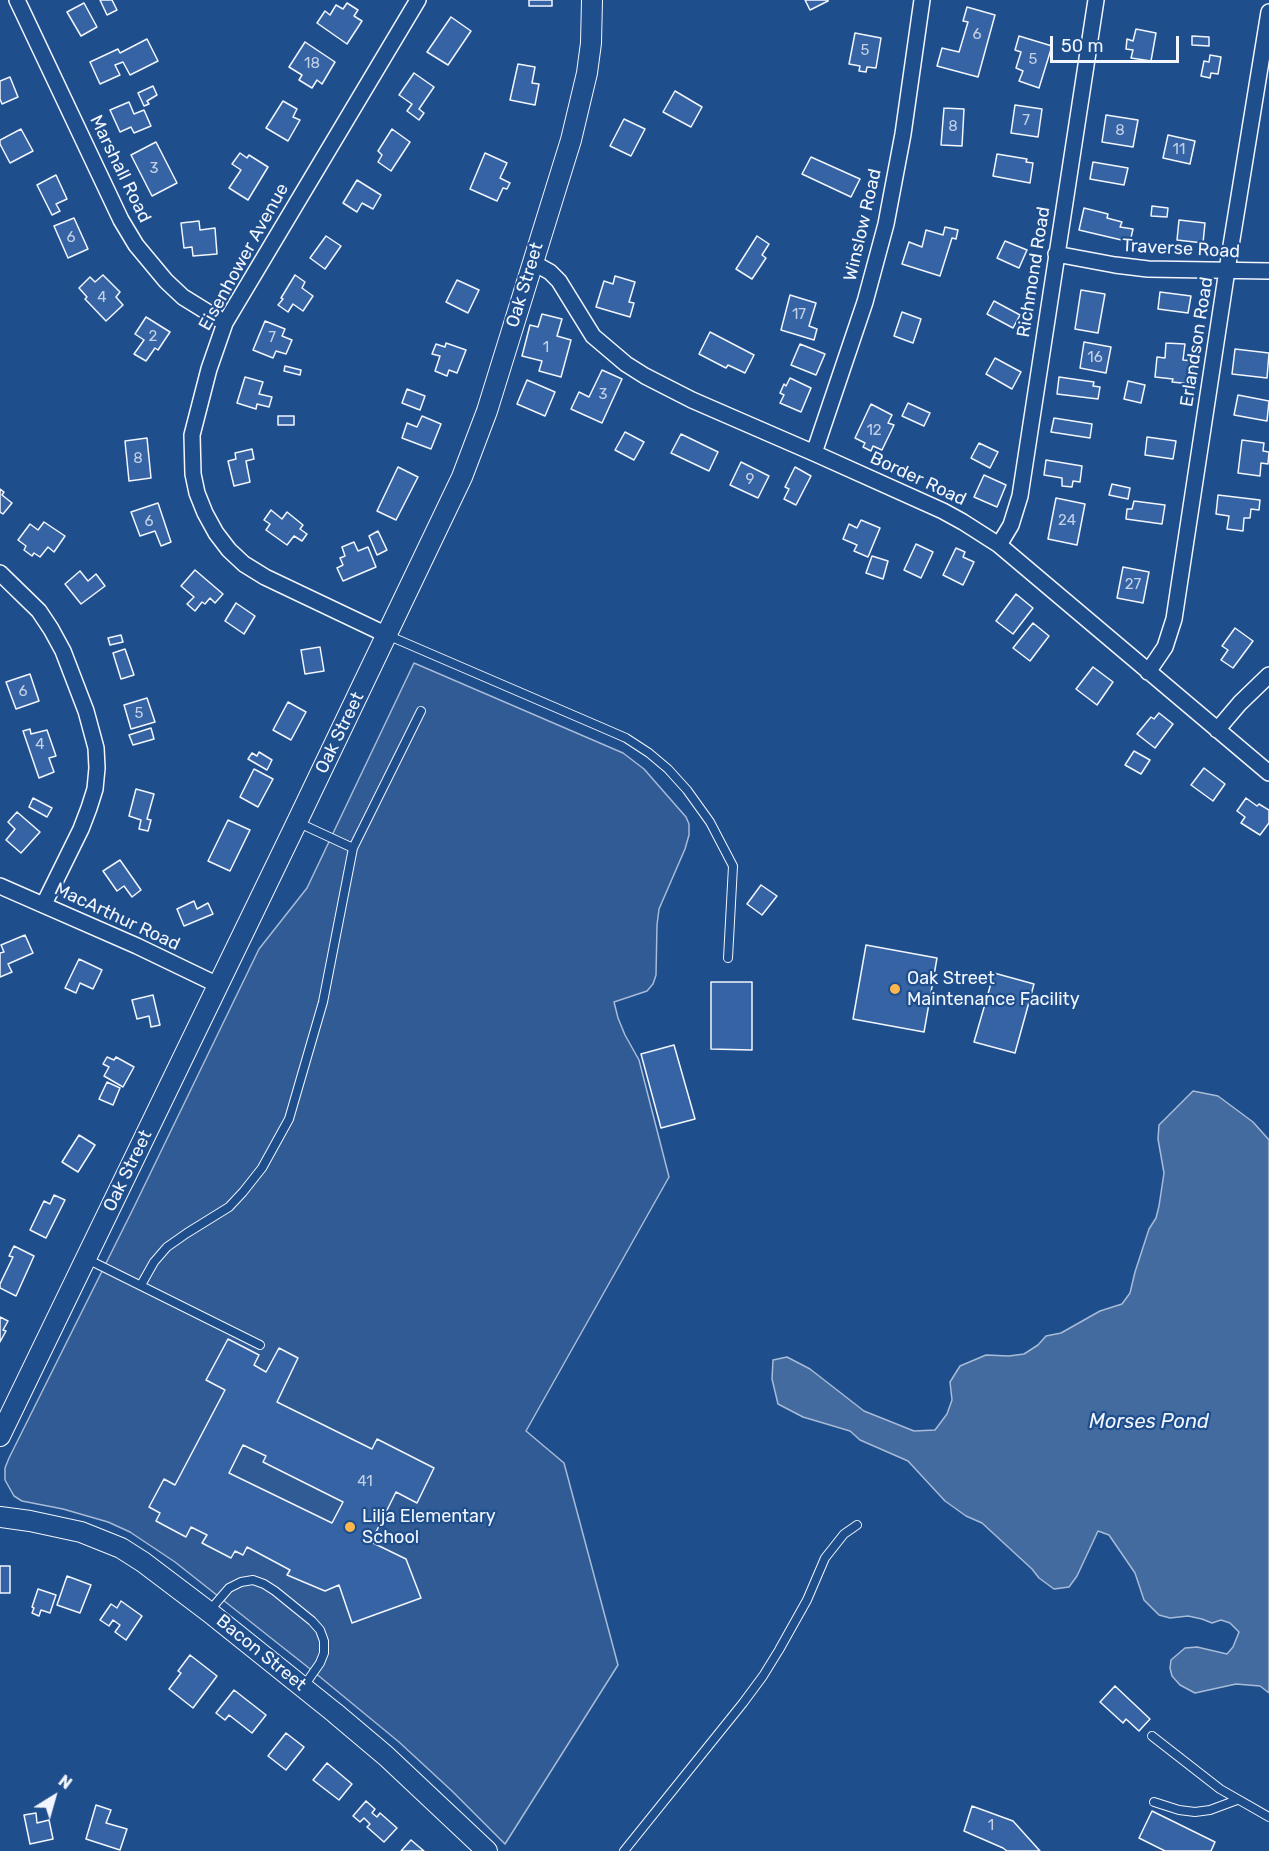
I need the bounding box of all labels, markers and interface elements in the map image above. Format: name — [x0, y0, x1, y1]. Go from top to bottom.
scale bar — [1053, 24, 1182, 62]
house number: 6 — [972, 26, 982, 44]
text: 50 m — [1061, 35, 1104, 57]
house number: 5 — [861, 42, 869, 60]
house number: 5 — [1029, 51, 1037, 69]
house number: 18 — [304, 55, 320, 73]
street label: Marshall Road — [85, 112, 155, 226]
house number: 7 — [1022, 112, 1030, 130]
house number: 8 — [948, 118, 958, 136]
house number: 8 — [1115, 122, 1125, 140]
house number: 11 — [1173, 141, 1185, 159]
house number: 3 — [149, 160, 159, 178]
street label: Winslow Road — [840, 167, 886, 283]
street label: Eisenhower Avenue — [195, 180, 293, 334]
street label: Richmond Road — [1013, 205, 1055, 339]
house number: 6 — [66, 229, 76, 247]
street label: Traverse Road — [1121, 235, 1241, 263]
street label: Oak Street — [502, 240, 548, 330]
street label: Erlandson Road — [1176, 276, 1218, 408]
house number: 4 — [97, 289, 107, 307]
house number: 17 — [792, 306, 806, 324]
house number: 2 — [149, 328, 157, 346]
house number: 7 — [268, 329, 276, 347]
house number: 1 — [543, 339, 549, 357]
house number: 16 — [1087, 349, 1103, 367]
house number: 3 — [598, 386, 608, 404]
house number: 12 — [866, 422, 882, 440]
street label: Border Road — [866, 447, 970, 511]
house number: 8 — [133, 450, 143, 468]
house number: 9 — [746, 471, 754, 489]
house number: 24 — [1058, 512, 1076, 530]
house number: 6 — [144, 513, 154, 531]
house number: 27 — [1125, 576, 1141, 594]
house number: 6 — [18, 683, 28, 701]
street label: Oak Street — [311, 689, 369, 777]
house number: 5 — [135, 705, 143, 723]
house number: 4 — [35, 736, 45, 754]
street label: MacArthur Road — [51, 879, 183, 955]
place label: Oak Street Maintenance Facility — [907, 968, 1080, 1010]
marker: Oak Street Maintenance Facility — [888, 982, 902, 996]
street label: Oak Street — [99, 1127, 157, 1215]
water label: Morses Pond — [1089, 1410, 1209, 1434]
house number: 41 — [357, 1473, 373, 1491]
place label: Lilja Elementary School — [362, 1506, 496, 1549]
marker: Lilja Elementary School — [343, 1520, 357, 1534]
street label: Bacon Street — [212, 1610, 310, 1696]
north arrow — [24, 1767, 84, 1827]
text: N — [55, 1771, 75, 1793]
house number: 1 — [988, 1817, 994, 1835]

